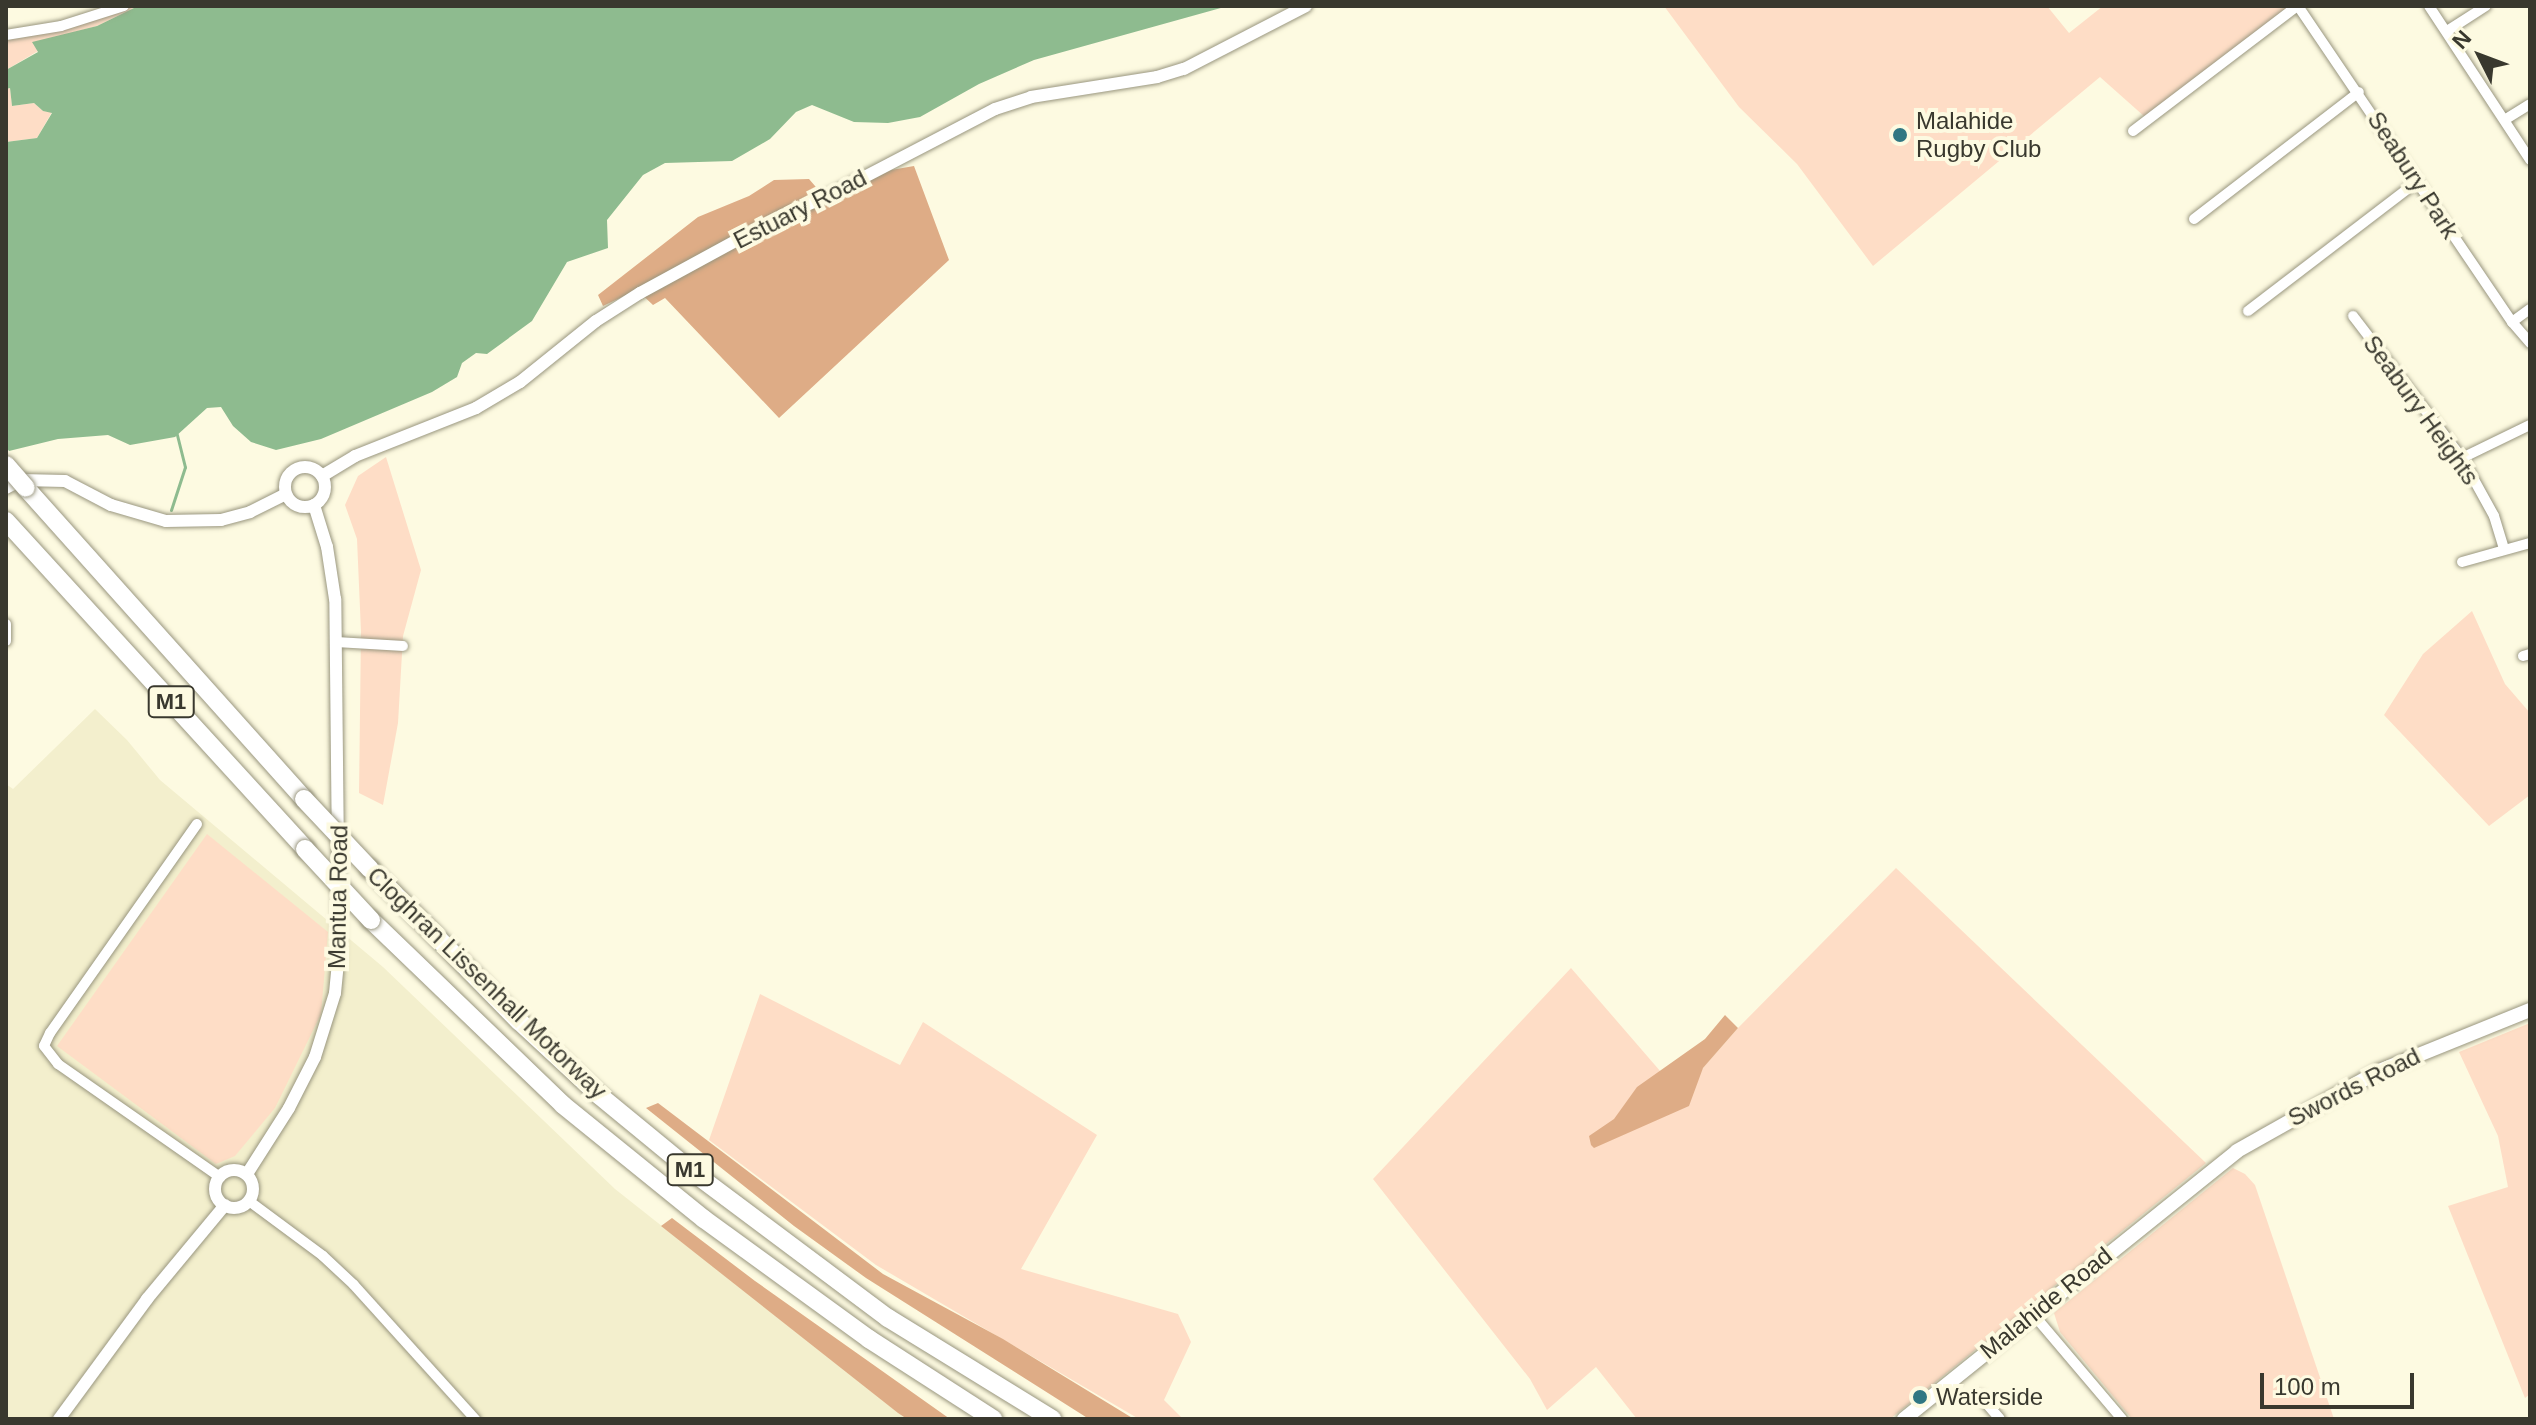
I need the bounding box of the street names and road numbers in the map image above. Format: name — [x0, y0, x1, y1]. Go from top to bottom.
street label: Seabury Park — [2361, 106, 2465, 244]
street label: Estuary Road — [729, 163, 871, 255]
street label: Seabury Heights — [2357, 330, 2485, 490]
road number: M1 — [147, 684, 195, 720]
street label: Mantua Road — [322, 825, 354, 969]
street label: Cloghran Lissenhall Motorway — [361, 861, 613, 1105]
street label: Swords Road — [2283, 1041, 2425, 1133]
road number: M1 — [666, 1152, 714, 1188]
street label: Malahide Road — [1974, 1241, 2118, 1365]

